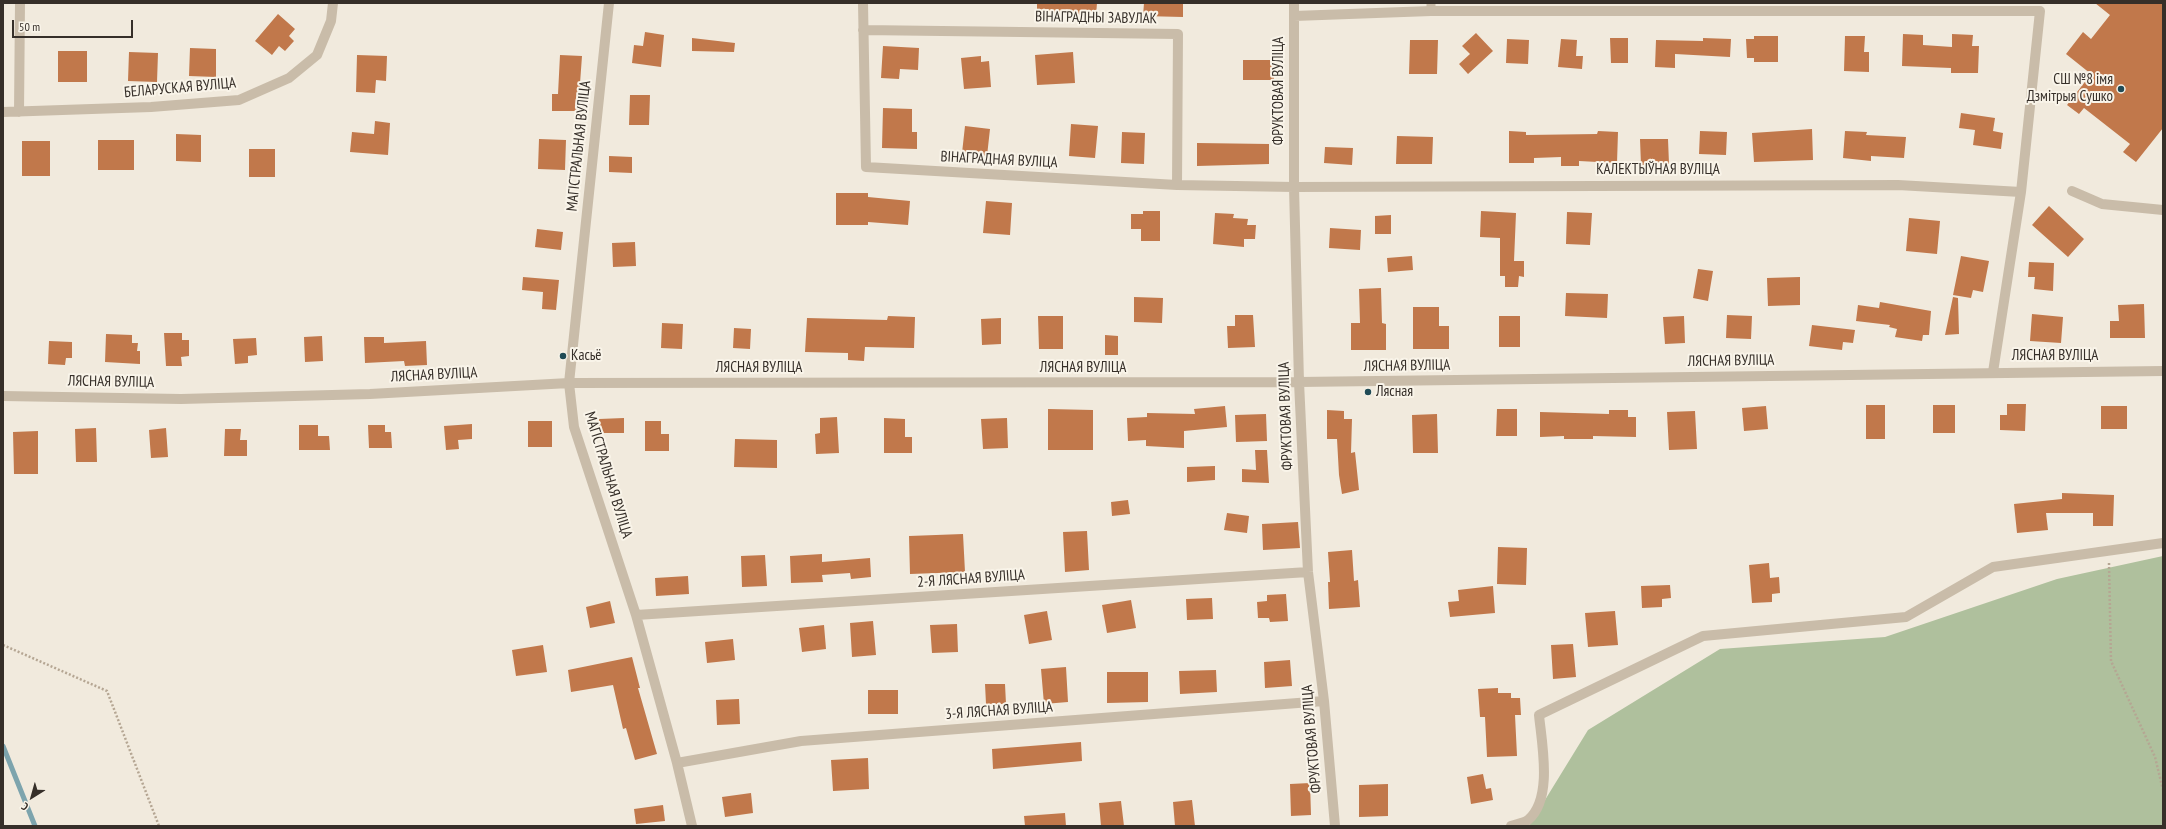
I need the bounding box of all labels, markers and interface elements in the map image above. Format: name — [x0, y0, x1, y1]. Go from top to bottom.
street label: ВІНАГРАДНЫ ЗАВУЛАК — [1035, 8, 1157, 28]
scale bar — [14, 12, 135, 38]
text: 50 m — [19, 19, 40, 34]
street label: ФРУКТОВАЯ ВУЛІЦА — [1270, 37, 1288, 145]
place label: СШ №8 імя Дзмітрыя Сушко — [2027, 71, 2113, 106]
street label: БЕЛАРУСКАЯ ВУЛІЦА — [123, 74, 237, 102]
street label: МАГІСТРАЛЬНАЯ ВУЛІЦА — [563, 80, 595, 212]
marker: СШ №8 імя Дзмітрыя Сушко — [2116, 84, 2126, 94]
street label: ВІНАГРАДНАЯ ВУЛІЦА — [940, 148, 1058, 172]
street label: КАЛЕКТЫЎНАЯ ВУЛІЦА — [1596, 161, 1720, 179]
place label: Касьё — [571, 347, 601, 365]
street label: ЛЯСНАЯ ВУЛІЦА — [2012, 347, 2098, 365]
marker: Касьё — [558, 351, 568, 361]
street label: ЛЯСНАЯ ВУЛІЦА — [1688, 351, 1774, 371]
street label: ЛЯСНАЯ ВУЛІЦА — [1364, 356, 1450, 376]
street label: ЛЯСНАЯ ВУЛІЦА — [716, 359, 802, 377]
street label: ЛЯСНАЯ ВУЛІЦА — [1040, 359, 1126, 377]
street label: ФРУКТОВАЯ ВУЛІЦА — [1275, 361, 1297, 471]
street label: ЛЯСНАЯ ВУЛІЦА — [390, 364, 478, 386]
street label: ЛЯСНАЯ ВУЛІЦА — [68, 372, 154, 392]
place label: Лясная — [1376, 383, 1413, 401]
marker: Лясная — [1363, 387, 1373, 397]
street label: МАГІСТРАЛЬНАЯ ВУЛІЦА — [580, 410, 636, 540]
street label: 2-Я ЛЯСНАЯ ВУЛІЦА — [917, 566, 1025, 592]
street label: ФРУКТОВАЯ ВУЛІЦА — [1298, 684, 1326, 794]
street label: 3-Я ЛЯСНАЯ ВУЛІЦА — [945, 698, 1053, 724]
north arrow — [12, 777, 52, 817]
text: С — [19, 799, 31, 814]

